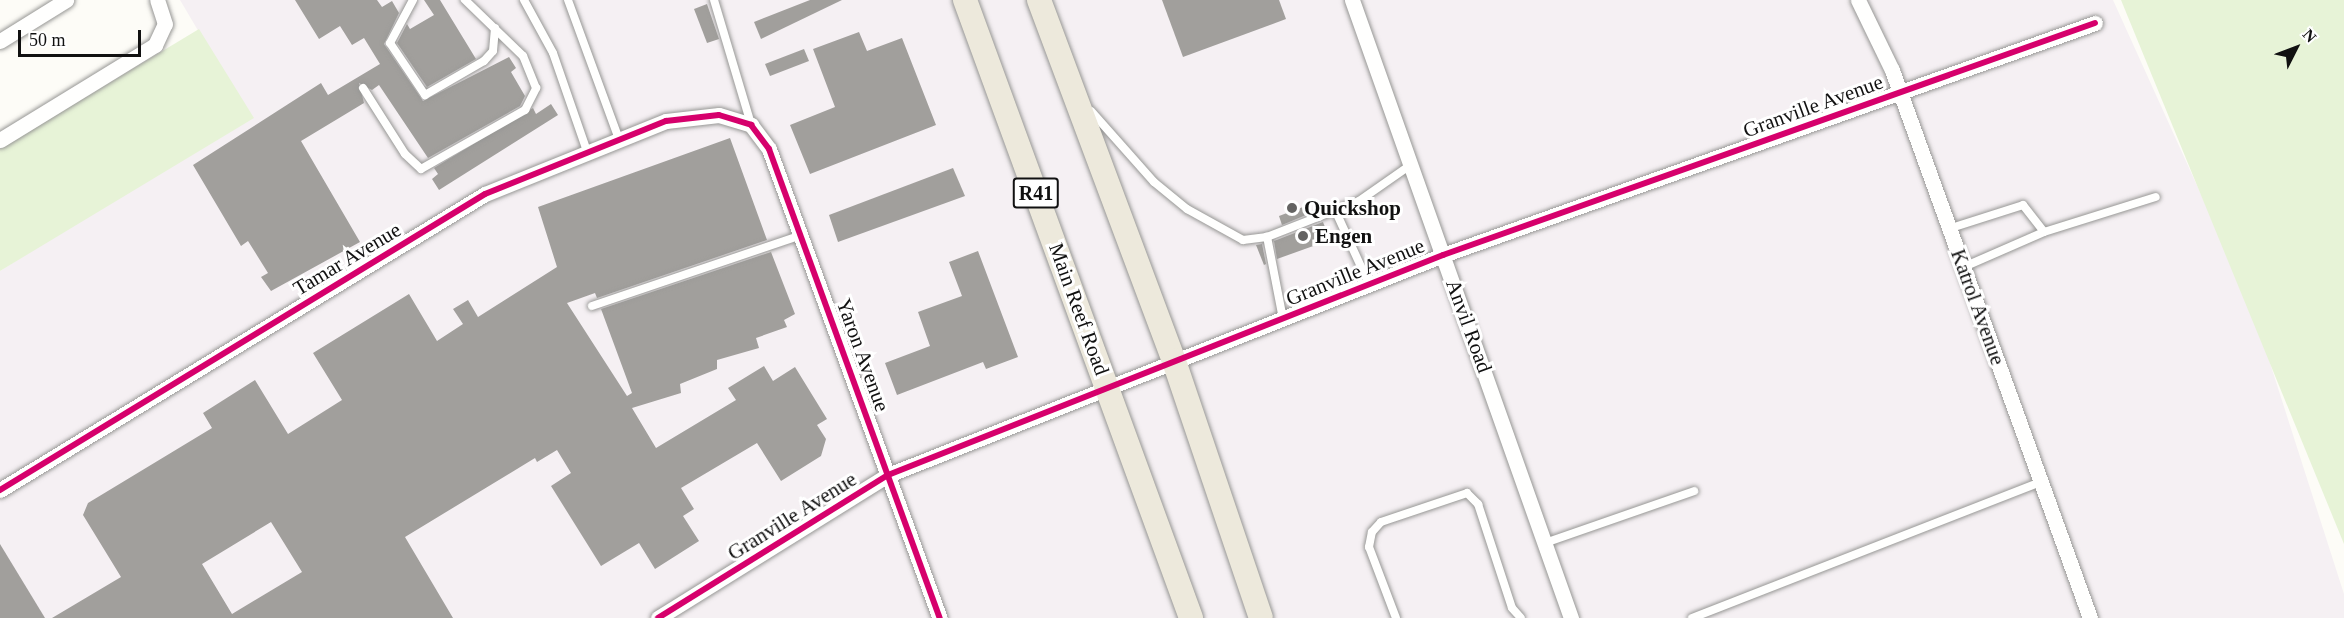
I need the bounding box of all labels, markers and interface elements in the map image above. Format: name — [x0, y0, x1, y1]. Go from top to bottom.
scale bar — [21, 18, 144, 56]
north arrow — [2266, 18, 2326, 78]
text: N — [2300, 26, 2320, 46]
text: 50 m — [29, 30, 66, 50]
street label: Granville Avenue — [1739, 69, 1887, 143]
road number: R41 — [1012, 176, 1060, 210]
place label: Quickshop — [1304, 195, 1401, 221]
marker: Quickshop — [1285, 201, 1299, 215]
street label: Tamar Avenue — [288, 217, 406, 301]
place label: Engen — [1315, 223, 1372, 249]
marker: Engen — [1296, 229, 1310, 243]
street label: Granville Avenue — [1282, 233, 1428, 311]
street label: Main Reef Road — [1043, 239, 1115, 379]
street label: Katrol Avenue — [1945, 245, 2011, 369]
street label: Anvil Road — [1441, 276, 1497, 376]
street label: Yaron Avenue — [831, 295, 895, 415]
street label: Granville Avenue — [722, 466, 862, 566]

